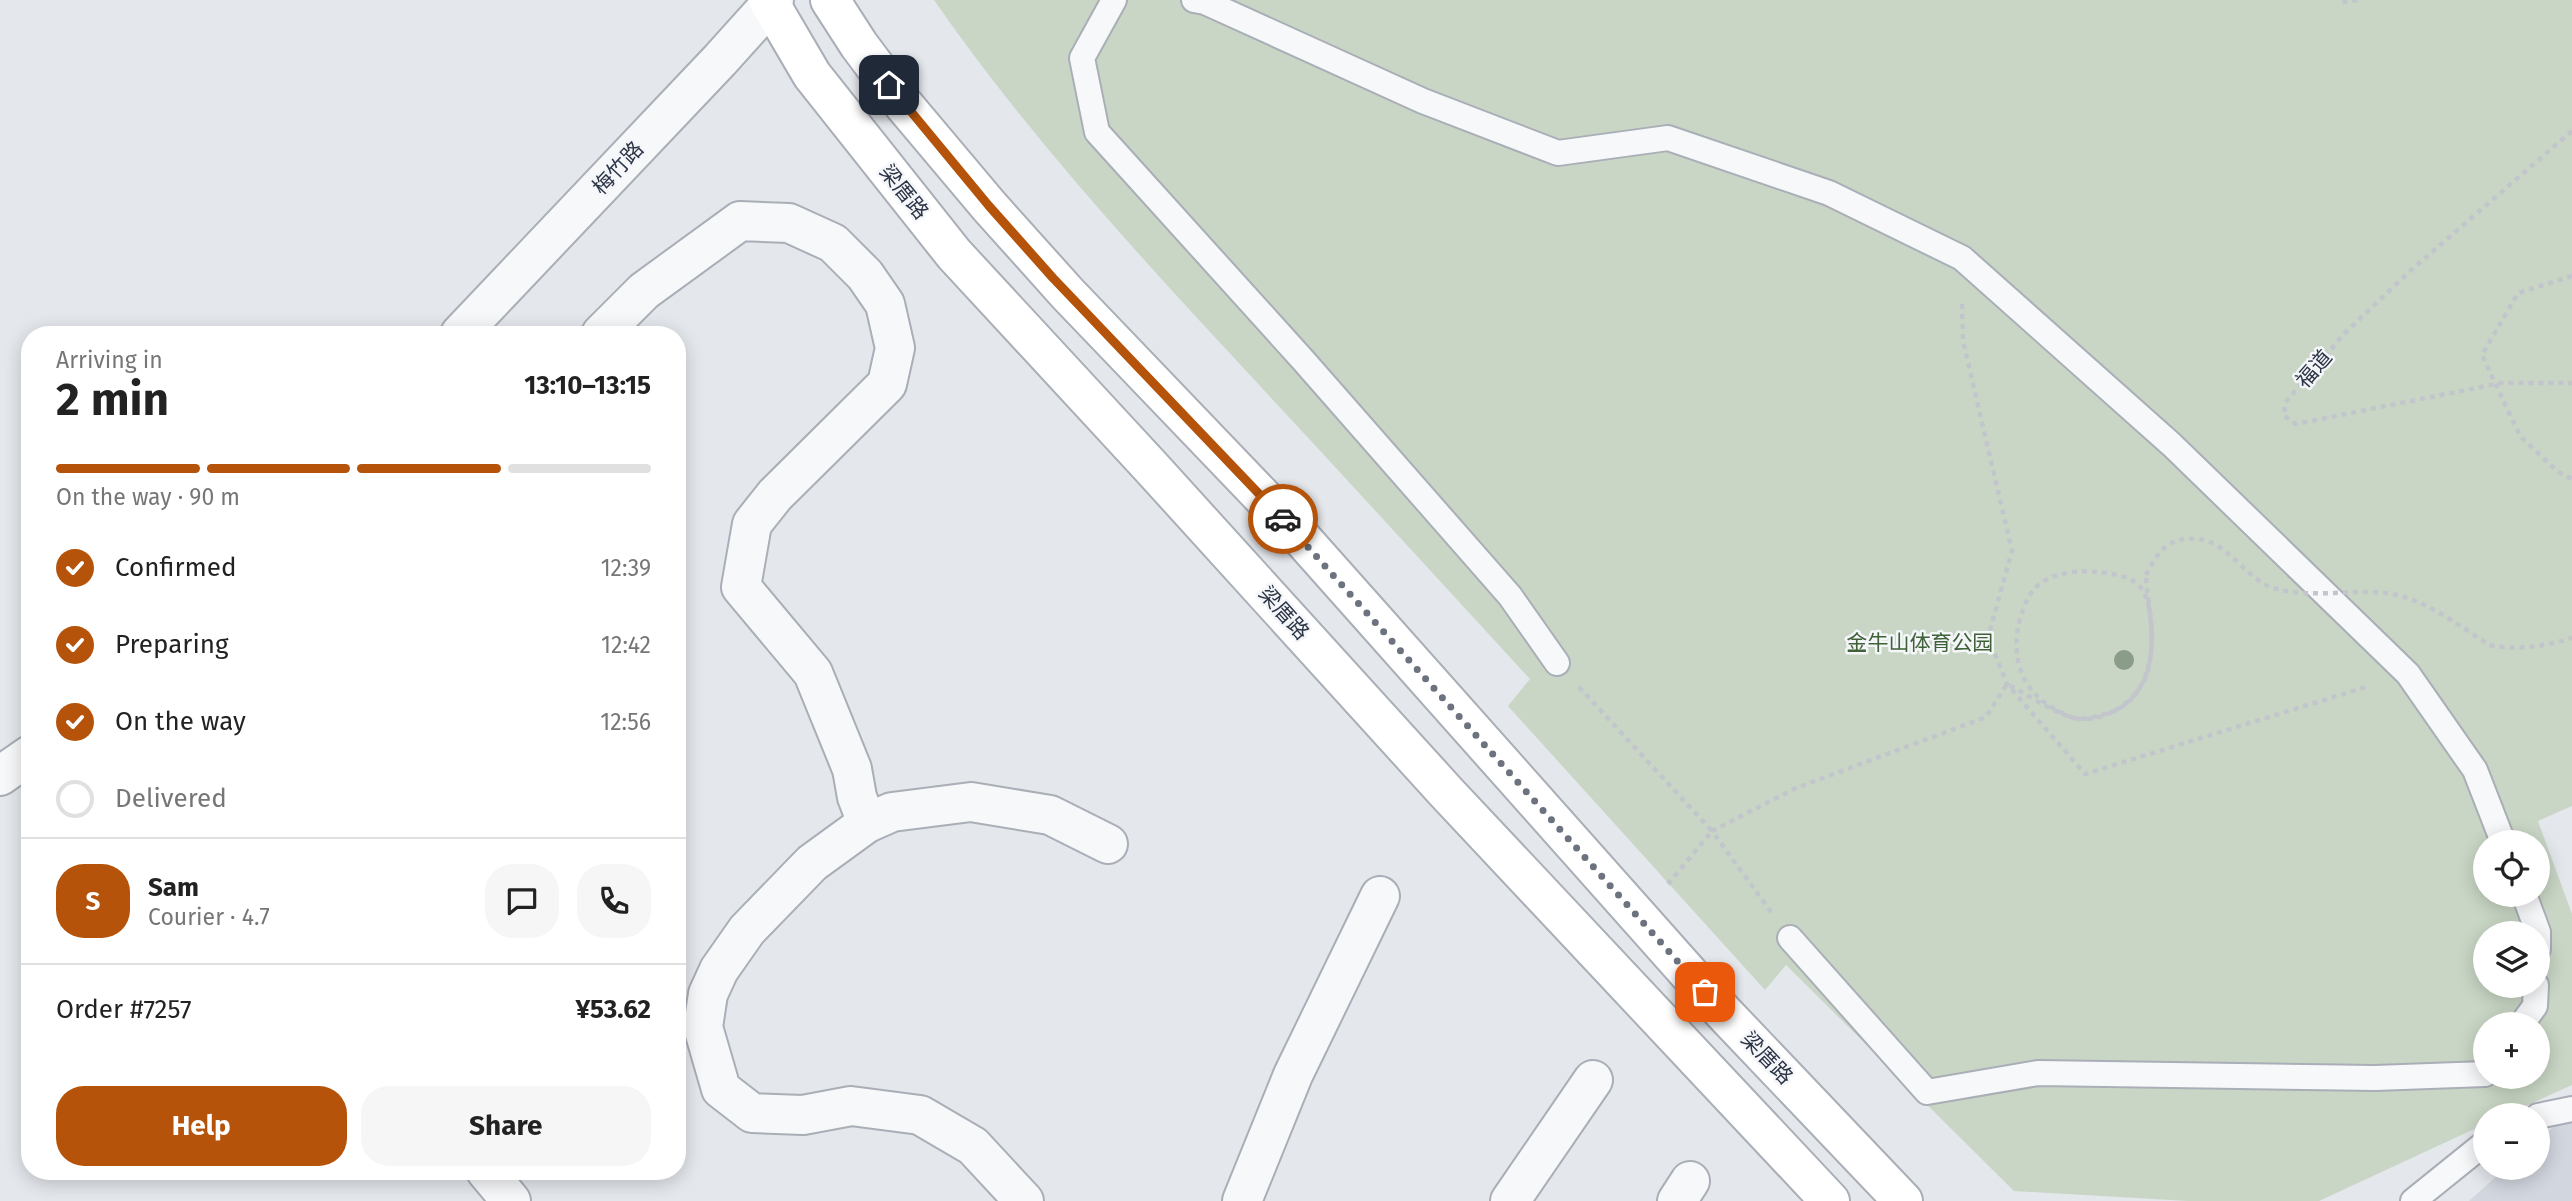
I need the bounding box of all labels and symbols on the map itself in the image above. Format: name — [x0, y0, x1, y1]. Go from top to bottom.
pin — [859, 55, 919, 115]
street label: 梅竹路 — [587, 136, 649, 200]
street label: 梁厝路 — [874, 159, 934, 225]
street label: 福道 — [2290, 345, 2338, 393]
courier — [1248, 484, 1318, 554]
street label: 梁厝路 — [1253, 581, 1315, 645]
park label: 金牛山体育公园 — [1847, 630, 1994, 656]
pin — [1675, 962, 1735, 1022]
street label: 梁厝路 — [1736, 1026, 1798, 1090]

